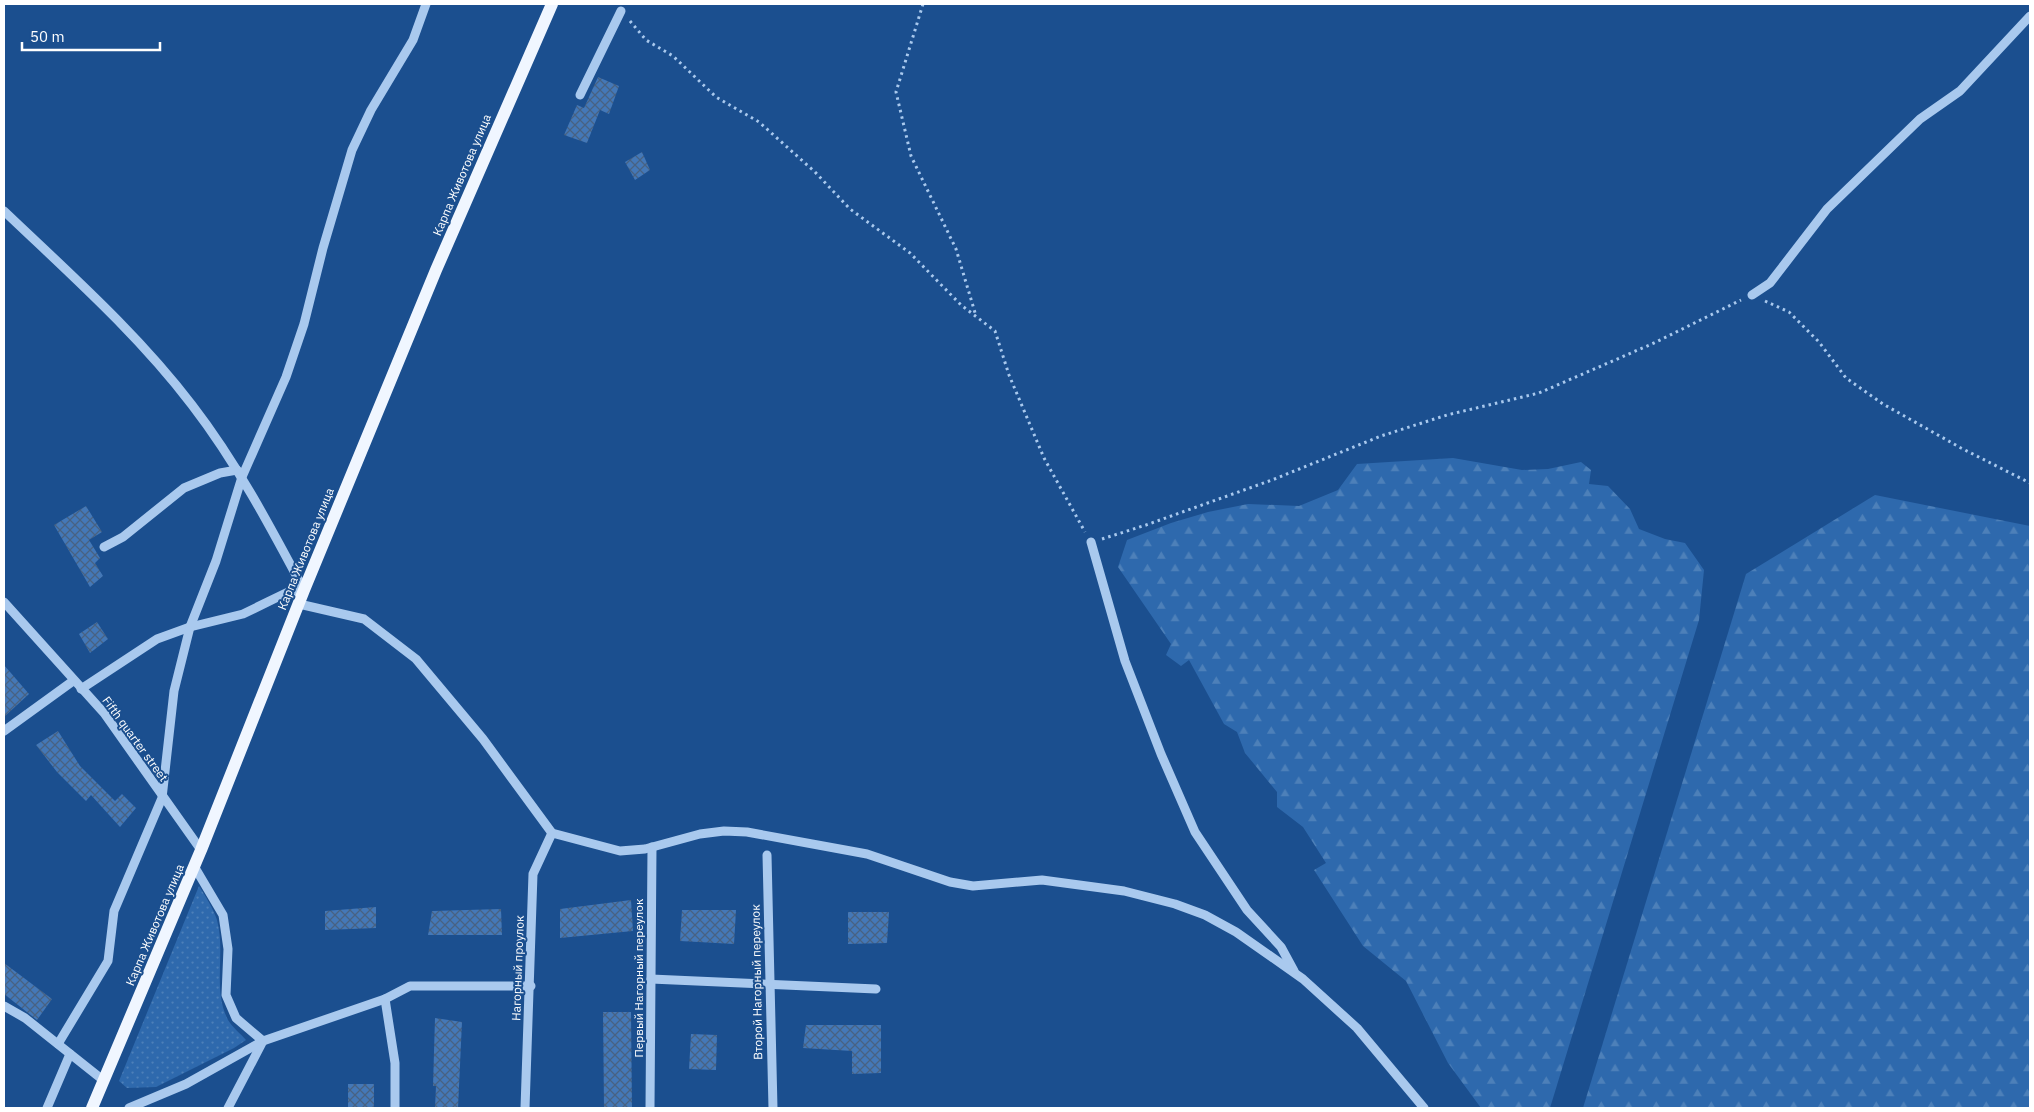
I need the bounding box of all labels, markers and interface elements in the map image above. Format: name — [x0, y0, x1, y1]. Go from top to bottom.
scale bar — [22, 20, 160, 52]
text: 50 m — [30, 27, 65, 46]
street label: Карпа Животова улица — [429, 111, 494, 238]
street label: Карпа Животова улица — [274, 485, 337, 612]
street label: Fifth quarter street — [99, 693, 171, 784]
street label: Карпа Животова улица — [122, 861, 187, 988]
street label: Первый Нагорный переулок — [631, 898, 646, 1058]
street label: Второй Нагорный переулок — [748, 904, 765, 1060]
street label: Нагорный проулок — [508, 915, 527, 1021]

